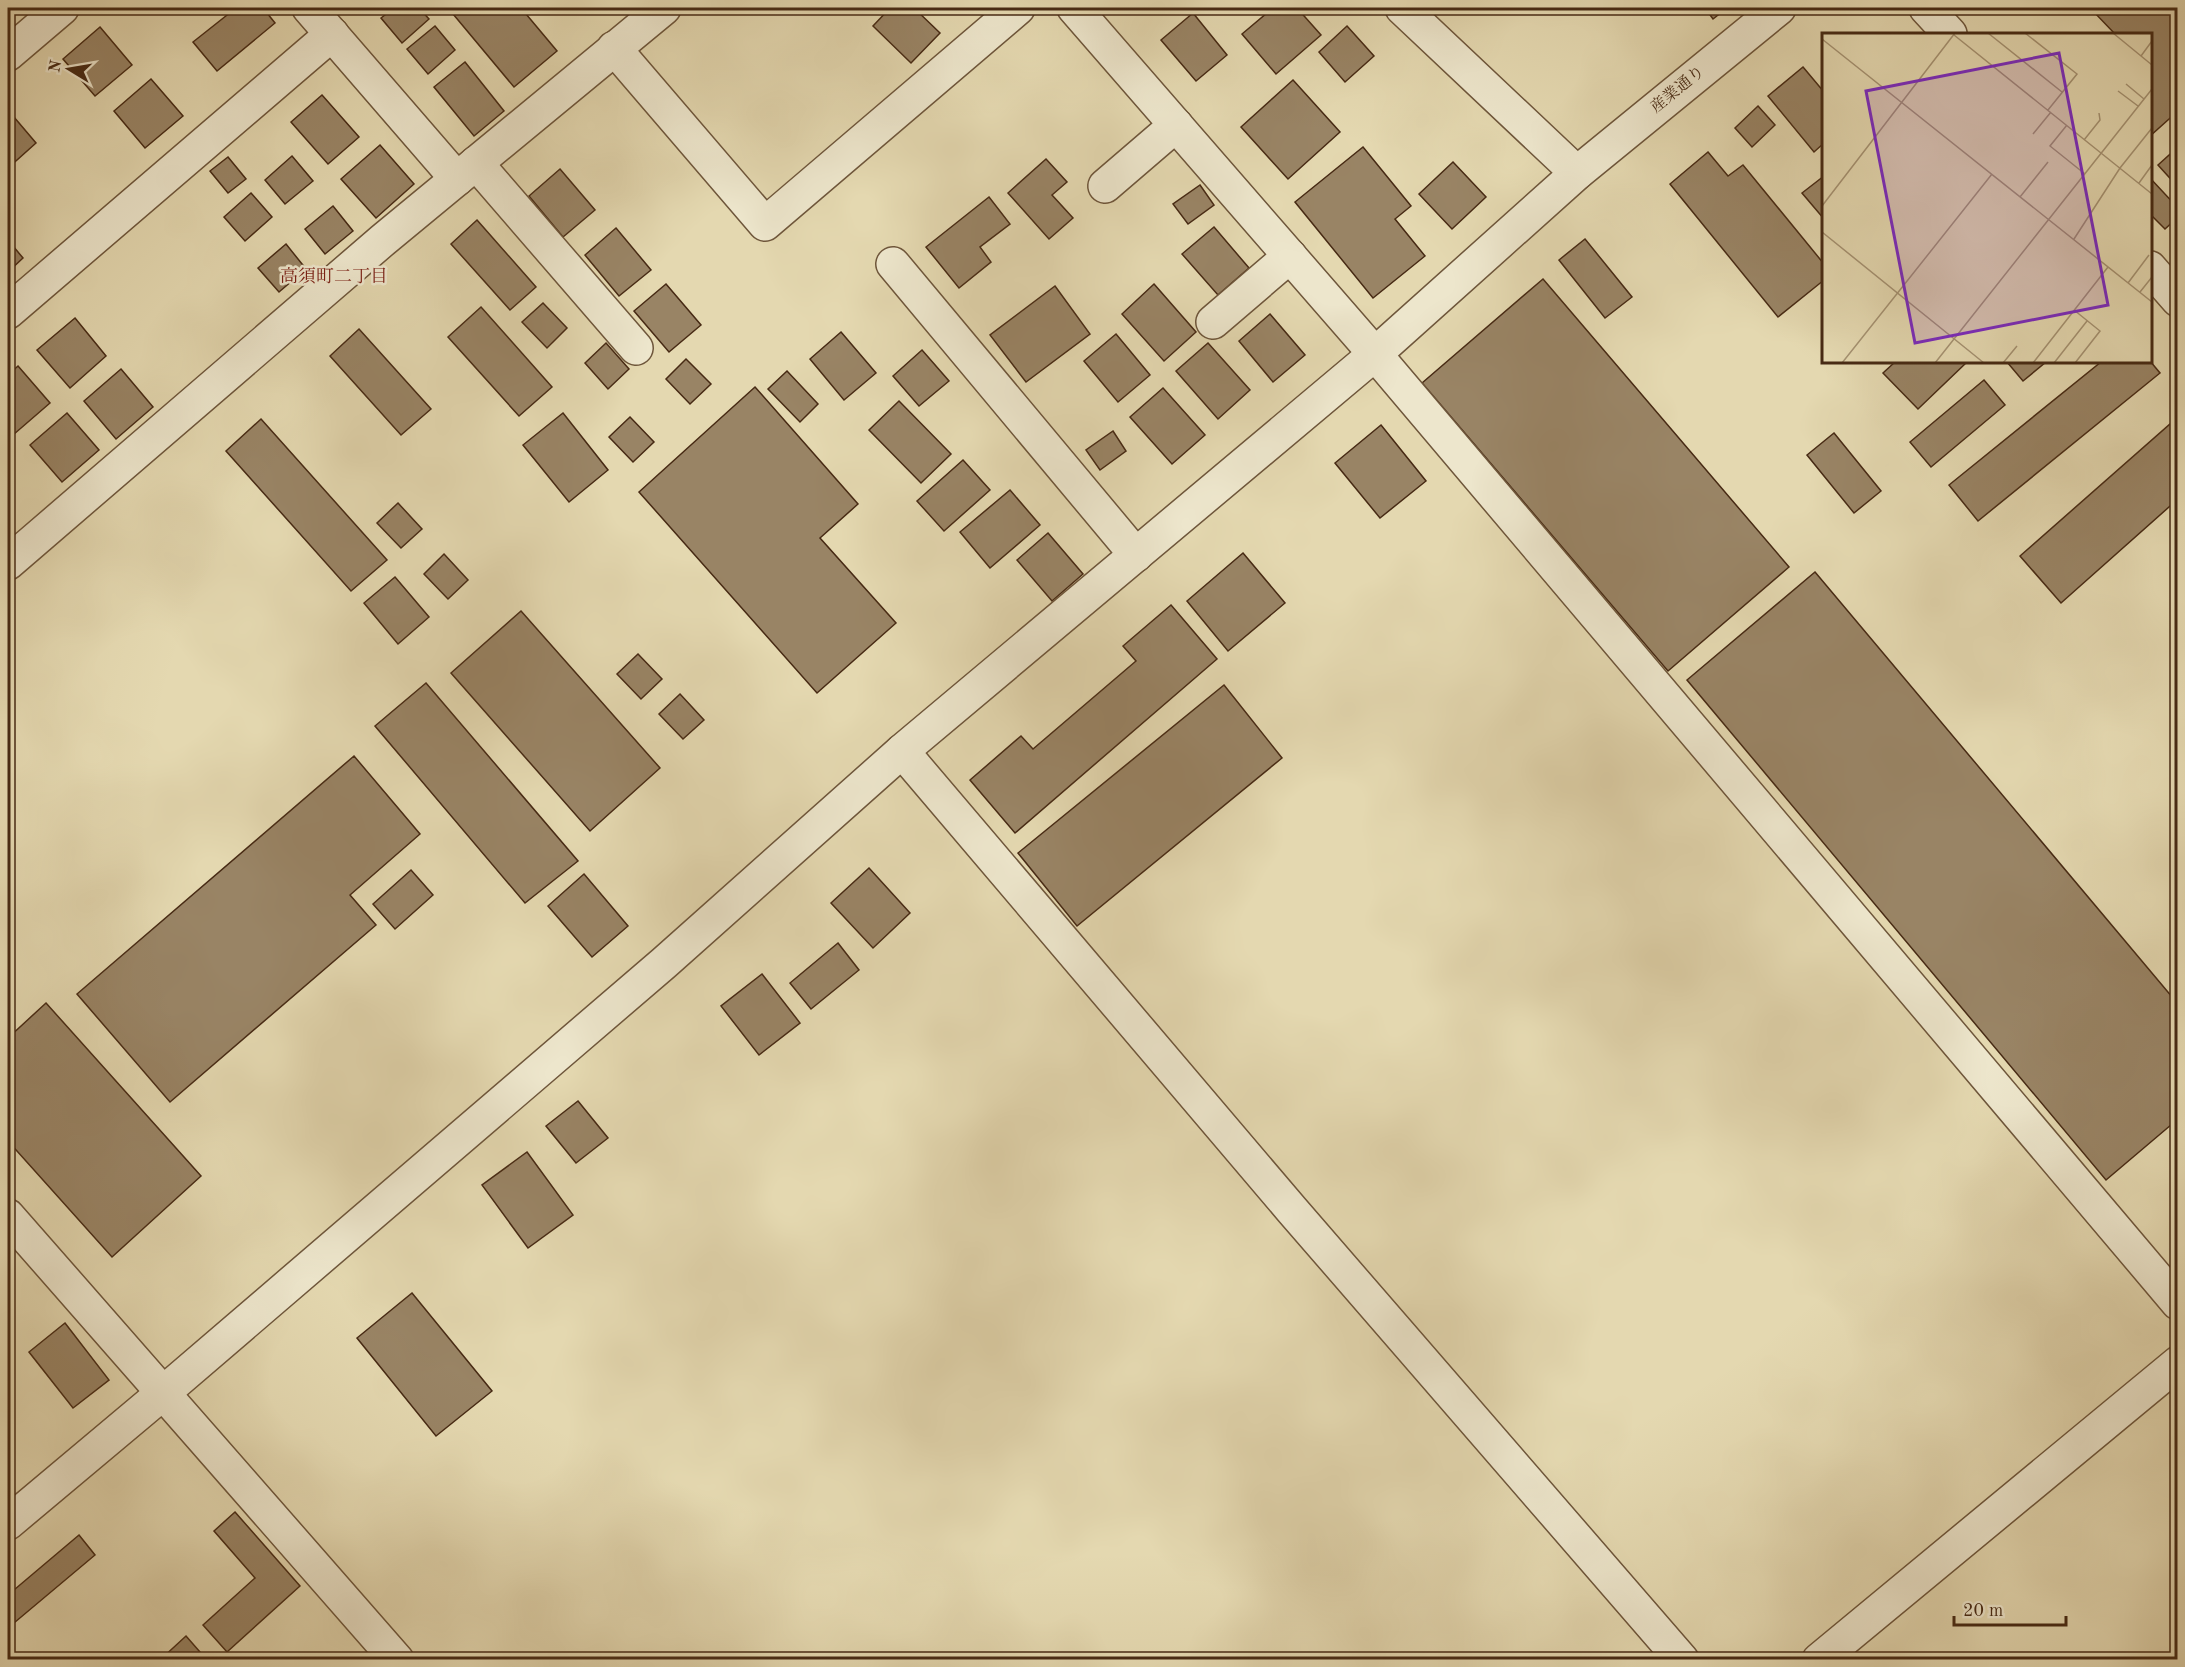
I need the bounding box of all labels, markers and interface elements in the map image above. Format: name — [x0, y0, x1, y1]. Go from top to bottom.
inset map — [1822, 33, 2152, 363]
north arrow — [39, 39, 99, 99]
text: N — [47, 58, 65, 74]
street label: 産業通り — [1647, 62, 1708, 116]
district label: 高須町二丁目 — [280, 267, 388, 286]
scale bar — [1954, 1589, 2066, 1627]
text: 20 m — [1963, 1602, 2003, 1620]

